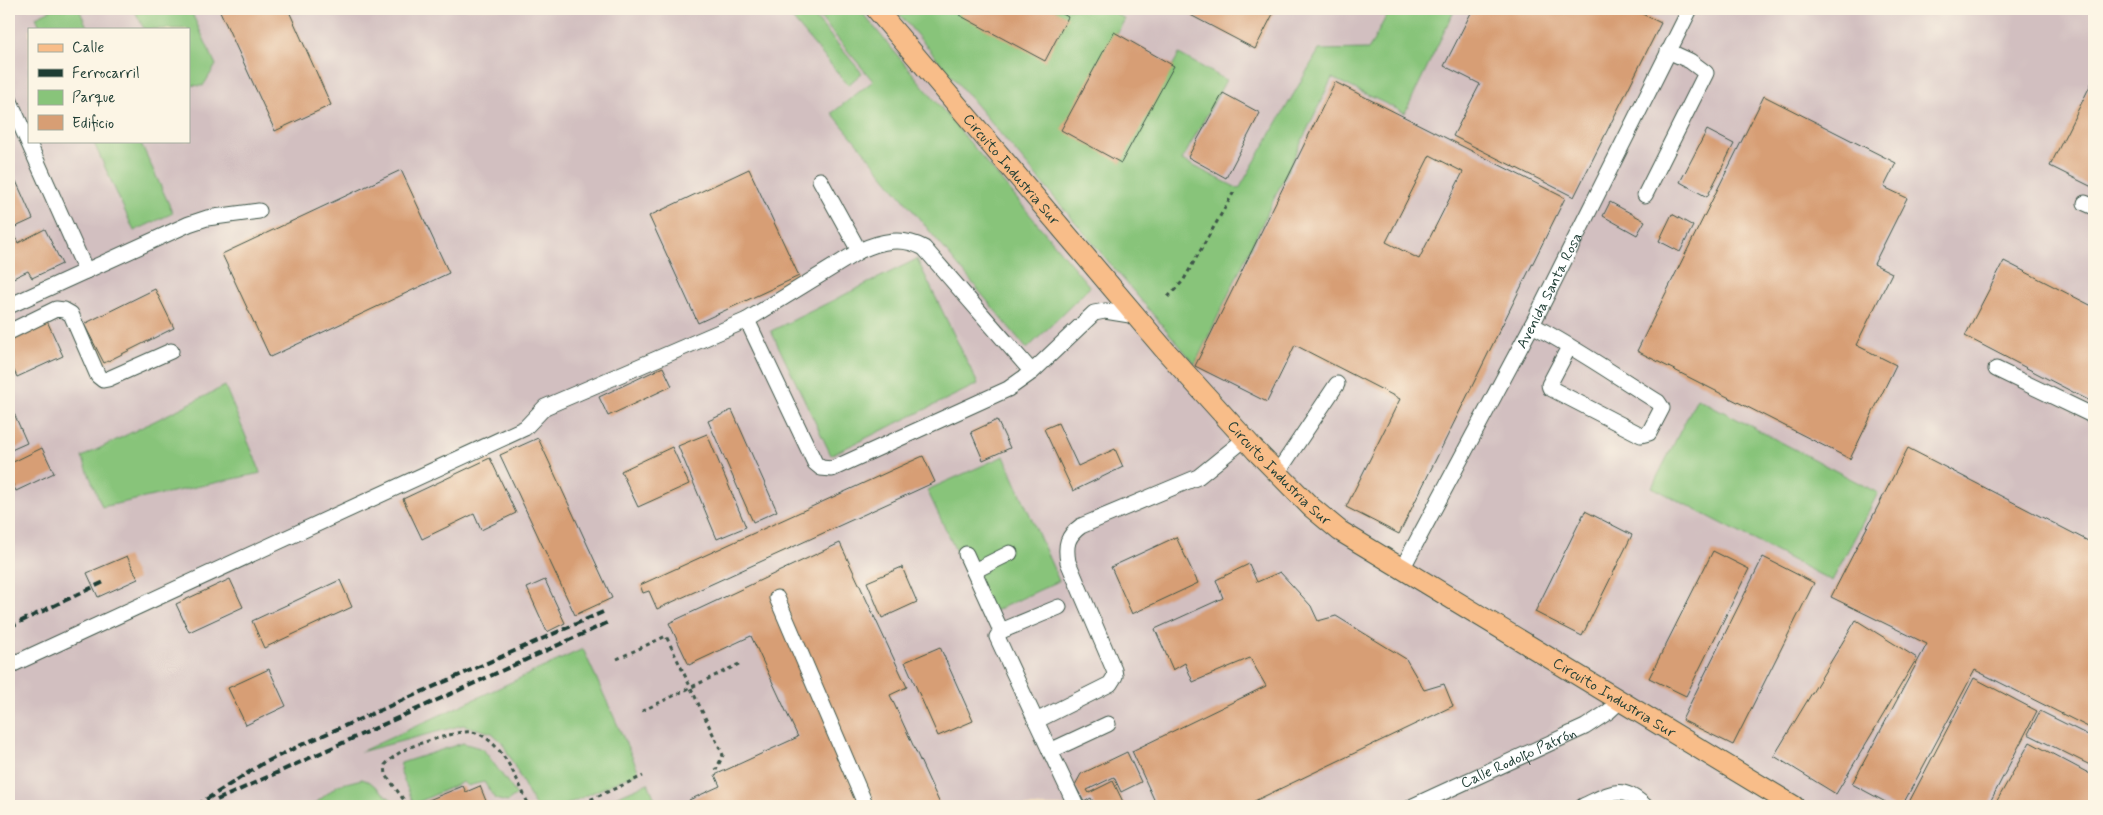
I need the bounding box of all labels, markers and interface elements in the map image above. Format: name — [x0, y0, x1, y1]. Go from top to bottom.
legend — [28, 28, 190, 142]
text: Calle — [72, 38, 104, 58]
text: Ferrocarril — [72, 64, 140, 84]
text: Parque — [72, 88, 115, 108]
street label: Circuito Industria Sur — [958, 110, 1064, 231]
text: Edificio — [72, 114, 114, 134]
street label: Avenida Santa Rosa — [1512, 230, 1588, 352]
street label: Circuito Industria Sur — [1222, 417, 1336, 531]
street label: Circuito Industria Sur — [1549, 653, 1680, 743]
street label: Calle Rodolfo Patrón — [1458, 723, 1580, 794]

